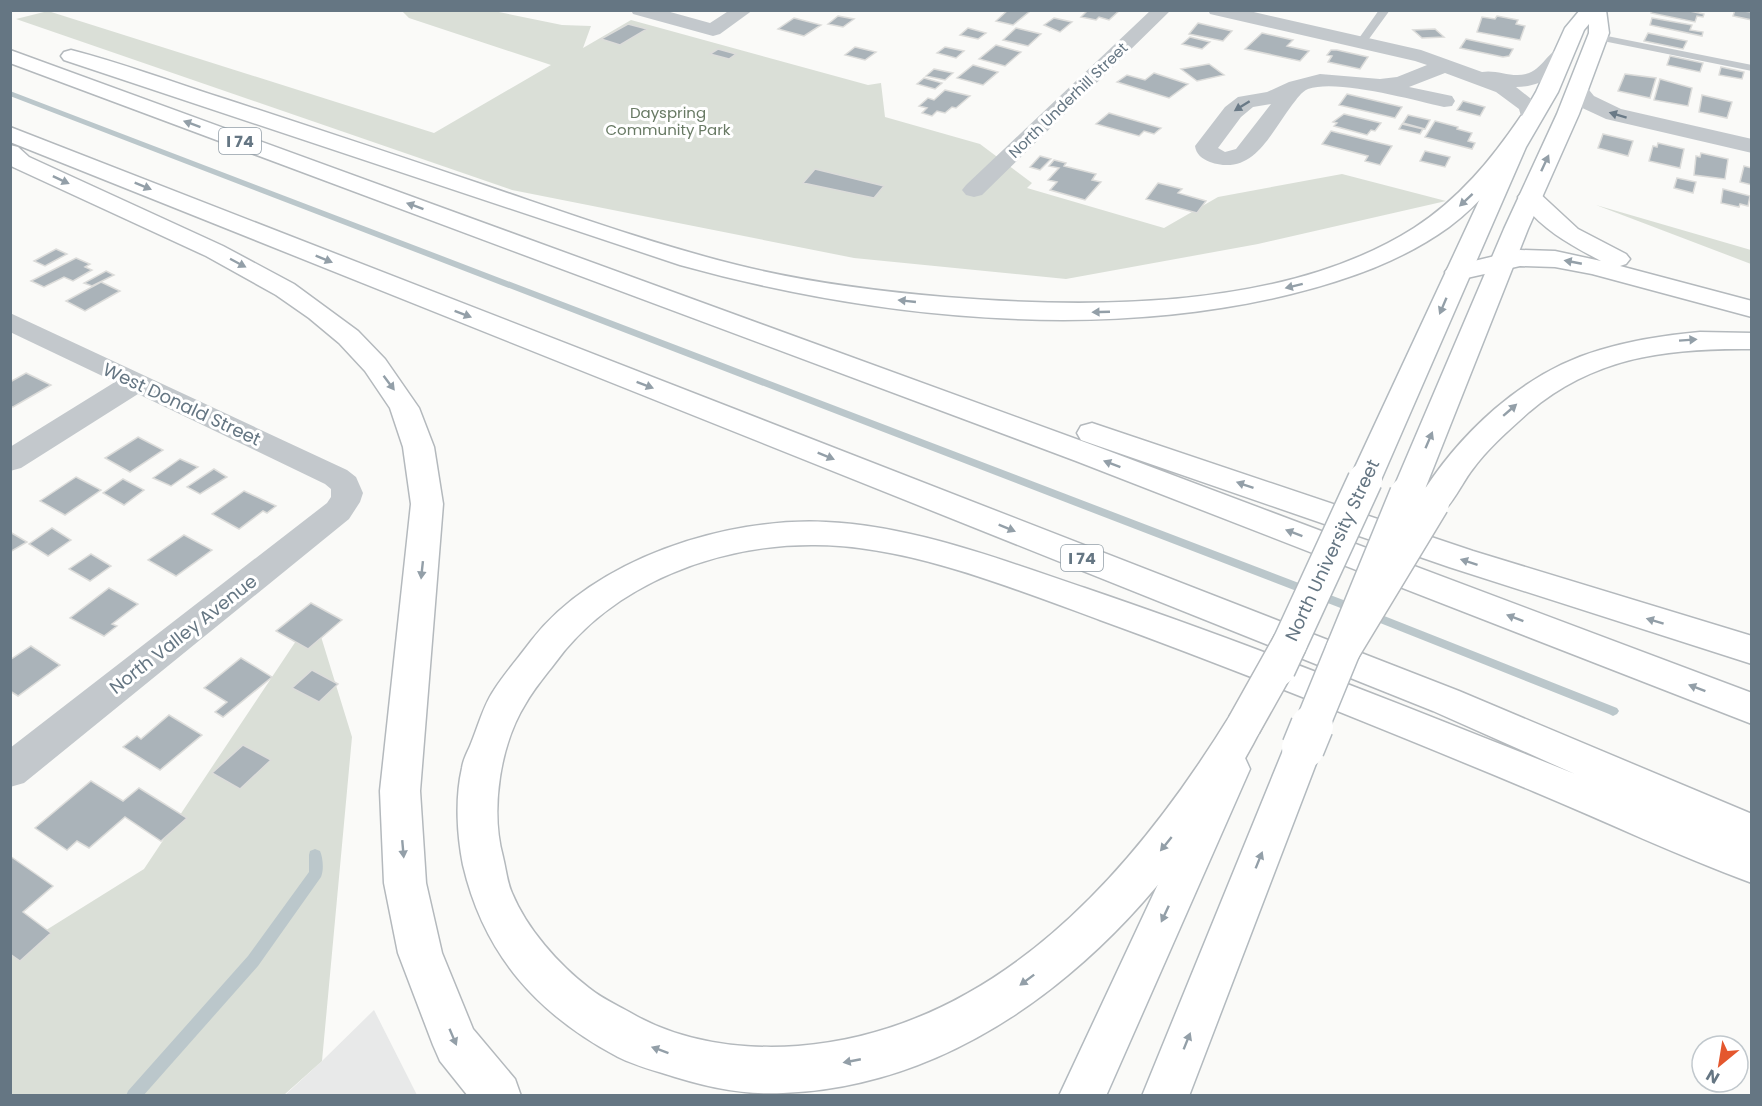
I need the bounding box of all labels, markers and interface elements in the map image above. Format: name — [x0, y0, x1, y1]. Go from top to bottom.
street label: North Underhill Street — [1004, 38, 1132, 162]
one-way arrow — [1234, 101, 1250, 112]
park label: Dayspring Community Park — [605, 102, 731, 140]
one-way arrow — [1609, 110, 1627, 119]
one-way arrow — [183, 118, 201, 128]
road number: I 74 — [219, 128, 261, 154]
one-way arrow — [1540, 155, 1549, 172]
one-way arrow — [53, 176, 70, 185]
one-way arrow — [134, 182, 152, 191]
one-way arrow — [1460, 192, 1474, 206]
one-way arrow — [405, 201, 423, 211]
one-way arrow — [315, 255, 333, 264]
one-way arrow — [1563, 257, 1582, 266]
one-way arrow — [230, 258, 247, 268]
one-way arrow — [1285, 281, 1303, 291]
one-way arrow — [897, 296, 916, 306]
one-way arrow — [1438, 297, 1448, 315]
one-way arrow — [1092, 307, 1111, 316]
one-way arrow — [454, 310, 472, 319]
one-way arrow — [1679, 336, 1698, 345]
street label: West Donald Street — [99, 356, 265, 452]
one-way arrow — [383, 375, 395, 391]
one-way arrow — [636, 380, 654, 390]
one-way arrow — [1502, 404, 1517, 417]
one-way arrow — [1425, 431, 1434, 449]
one-way arrow — [817, 452, 835, 461]
street label: North University Street — [1279, 455, 1385, 645]
one-way arrow — [1102, 458, 1120, 468]
one-way arrow — [1236, 480, 1254, 490]
one-way arrow — [999, 523, 1017, 533]
one-way arrow — [1284, 528, 1302, 538]
road number: I 74 — [1061, 545, 1103, 571]
one-way arrow — [1460, 557, 1478, 566]
one-way arrow — [417, 561, 427, 580]
street label: North Valley Avenue — [104, 569, 262, 699]
one-way arrow — [1506, 613, 1524, 622]
one-way arrow — [1646, 616, 1664, 625]
one-way arrow — [1688, 683, 1706, 692]
one-way arrow — [1160, 836, 1173, 851]
one-way arrow — [398, 840, 407, 859]
one-way arrow — [1255, 851, 1264, 869]
one-way arrow — [1160, 905, 1170, 923]
one-way arrow — [1020, 974, 1035, 986]
one-way arrow — [448, 1028, 458, 1046]
one-way arrow — [1182, 1032, 1192, 1050]
north arrow — [1690, 1034, 1750, 1094]
one-way arrow — [651, 1045, 669, 1054]
one-way arrow — [842, 1057, 861, 1066]
text: N — [1702, 1064, 1724, 1090]

